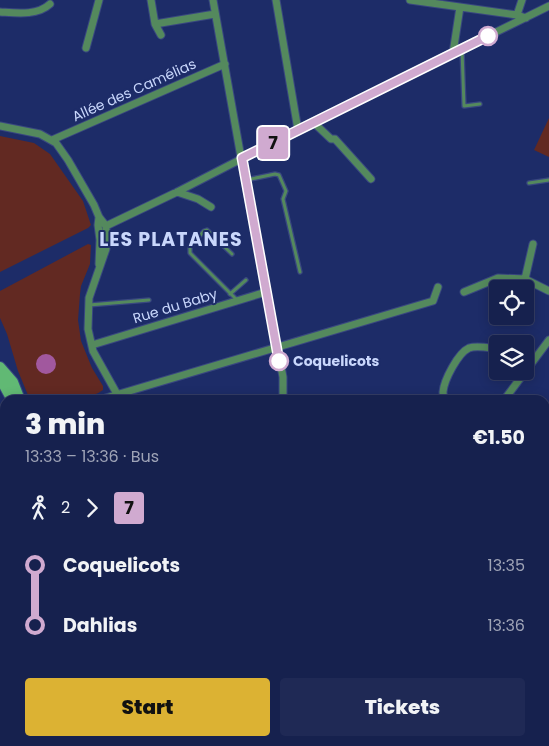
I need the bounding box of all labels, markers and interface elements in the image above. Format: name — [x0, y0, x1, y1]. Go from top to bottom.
unlabelled marker — [478, 26, 498, 46]
street label: Allée des Camélias — [69, 54, 199, 126]
line badge: 7 — [257, 127, 289, 159]
text: 7 — [268, 130, 278, 155]
district label: LES PLATANES — [99, 226, 243, 253]
map controls — [489, 280, 534, 380]
button: locate — [489, 280, 534, 325]
street label: Rue du Baby — [130, 284, 220, 328]
button: layers — [489, 335, 534, 380]
marker: Coquelicots — [269, 351, 289, 371]
place label: Coquelicots — [293, 351, 379, 371]
text: 3 min — [25, 405, 105, 444]
text: €1.50 — [473, 424, 525, 451]
text: 13:33 – 13:36 · Bus — [25, 445, 159, 468]
icon: walk — [25, 494, 53, 522]
icon: forward — [78, 494, 106, 522]
text: 7 — [124, 495, 134, 520]
text: 2 — [61, 496, 70, 519]
text: Coquelicots — [63, 552, 180, 579]
text: 13:35 — [488, 554, 525, 577]
text: Dahlias — [63, 612, 137, 639]
text: 13:36 — [487, 614, 525, 637]
button: Start — [25, 678, 270, 736]
button: Tickets — [280, 678, 525, 736]

